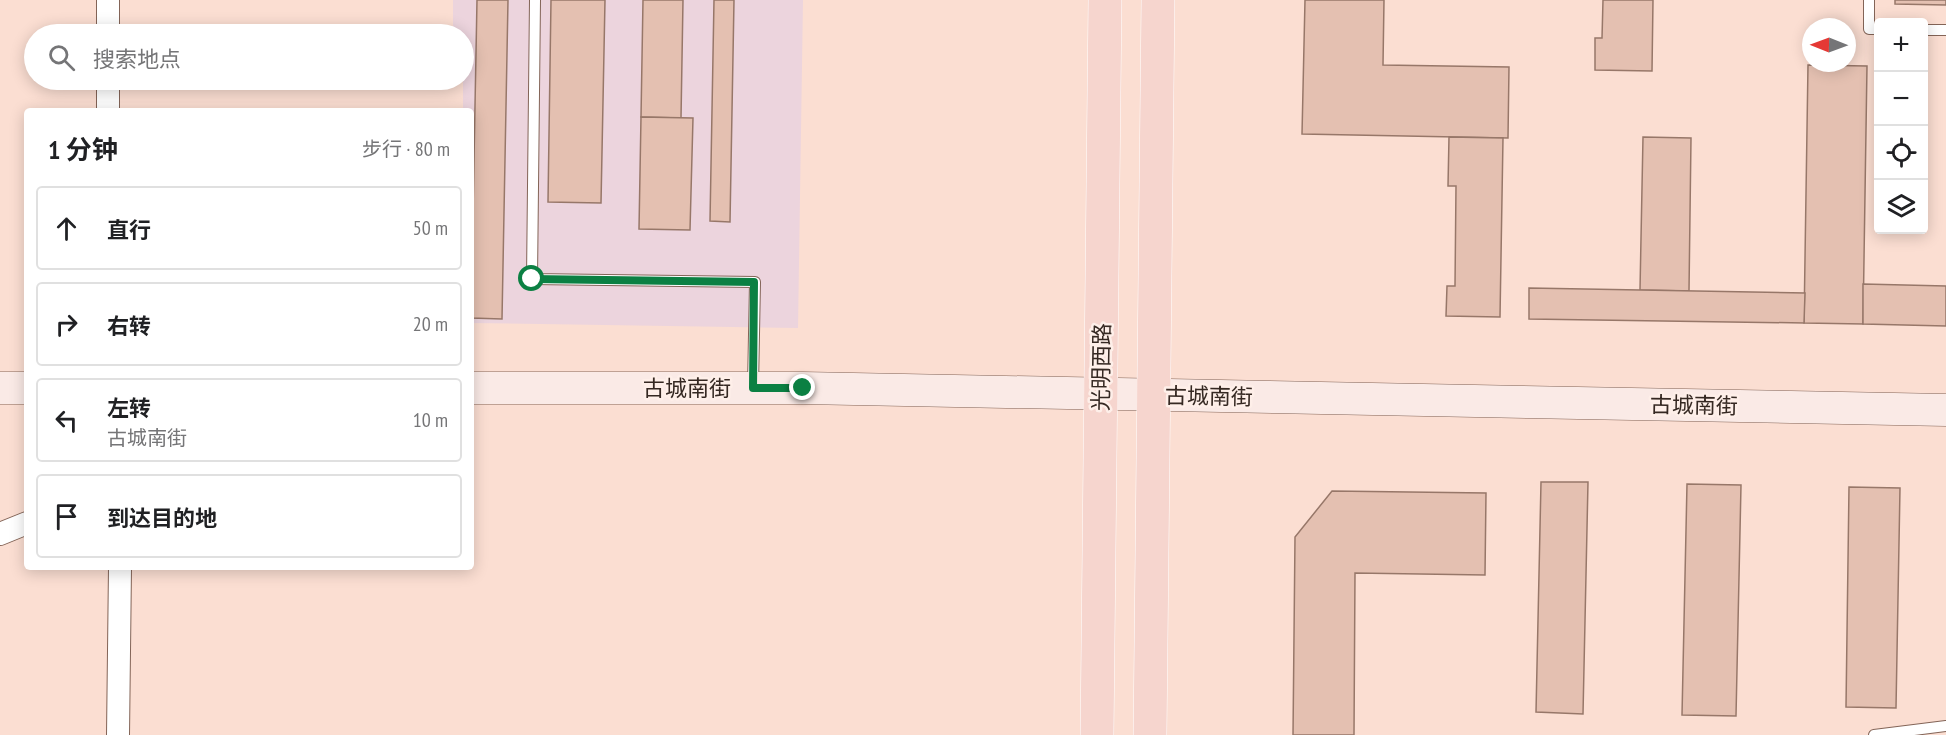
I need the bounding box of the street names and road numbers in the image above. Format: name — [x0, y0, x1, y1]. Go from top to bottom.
street label: 光明西路 — [1086, 323, 1116, 411]
street label: 古城南街 — [643, 374, 731, 402]
street label: 古城南街 — [1165, 381, 1253, 411]
street label: 古城南街 — [1650, 390, 1738, 420]

